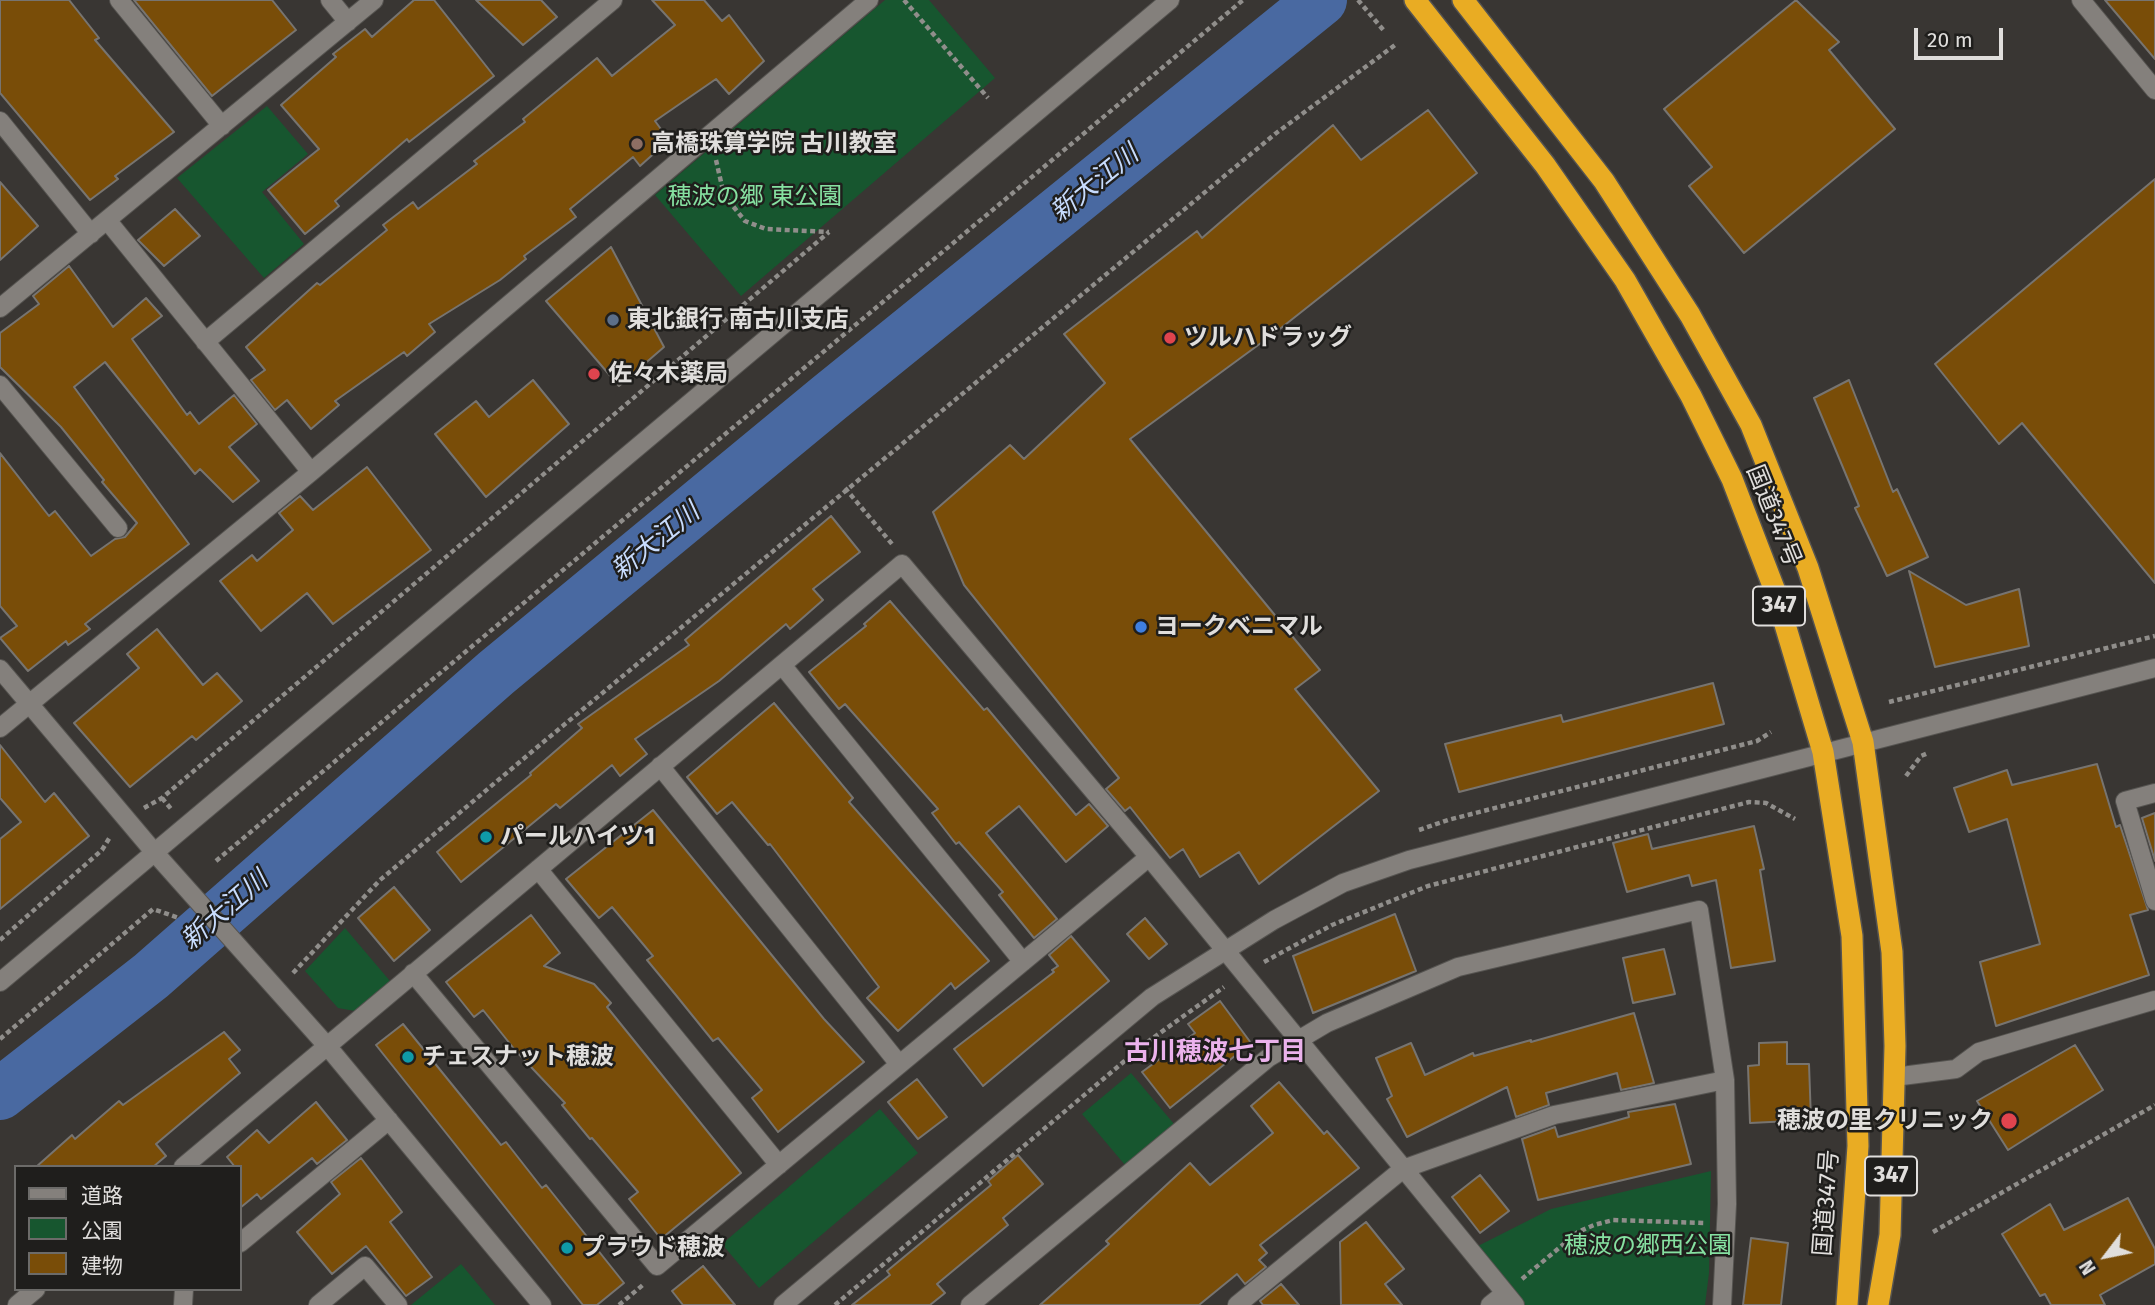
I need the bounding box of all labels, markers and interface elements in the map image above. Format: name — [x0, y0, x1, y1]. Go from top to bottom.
scale bar — [1917, 14, 2006, 58]
text: 20 m — [1927, 27, 1973, 53]
place label: 高橋珠算学院 古川教室 — [651, 130, 897, 158]
marker: 高橋珠算学院 古川教室 — [629, 136, 645, 152]
water label: 新大江川 — [1045, 139, 1145, 229]
park label: 穂波の郷 東公園 — [668, 183, 842, 211]
place label: 東北銀行 南古川支店 — [627, 306, 849, 334]
marker: 東北銀行 南古川支店 — [605, 312, 621, 328]
place label: ツルハドラッグ — [1184, 324, 1352, 352]
marker: ツルハドラッグ — [1162, 330, 1178, 346]
place label: 佐々木薬局 — [608, 360, 728, 388]
marker: 佐々木薬局 — [586, 366, 602, 382]
street label: 国道347号 — [1740, 461, 1806, 571]
water label: 新大江川 — [606, 497, 706, 587]
road number: 347 — [1753, 586, 1805, 626]
place label: ヨークベニマル — [1155, 613, 1323, 641]
marker: ヨークベニマル — [1133, 619, 1149, 635]
place label: パールハイツ1 — [500, 823, 655, 851]
marker: パールハイツ1 — [478, 829, 494, 845]
water label: 新大江川 — [176, 865, 274, 957]
district label: 古川穂波七丁目 — [1124, 1037, 1306, 1069]
place label: チェスナット穂波 — [422, 1043, 614, 1071]
marker: チェスナット穂波 — [400, 1049, 416, 1065]
place label: 穂波の里クリニック — [1777, 1107, 1993, 1135]
marker: 穂波の里クリニック — [1999, 1111, 2019, 1131]
street label: 国道347号 — [1809, 1149, 1845, 1257]
road number: 347 — [1865, 1156, 1917, 1196]
legend — [14, 1165, 242, 1291]
text: 道路 — [81, 1183, 123, 1209]
text: 公園 — [81, 1218, 123, 1244]
north arrow — [2071, 1221, 2141, 1291]
park label: 穂波の郷西公園 — [1564, 1232, 1732, 1260]
place label: プラウド穂波 — [581, 1234, 725, 1262]
marker: プラウド穂波 — [559, 1240, 575, 1256]
text: 建物 — [81, 1253, 123, 1279]
text: N — [2075, 1256, 2101, 1279]

